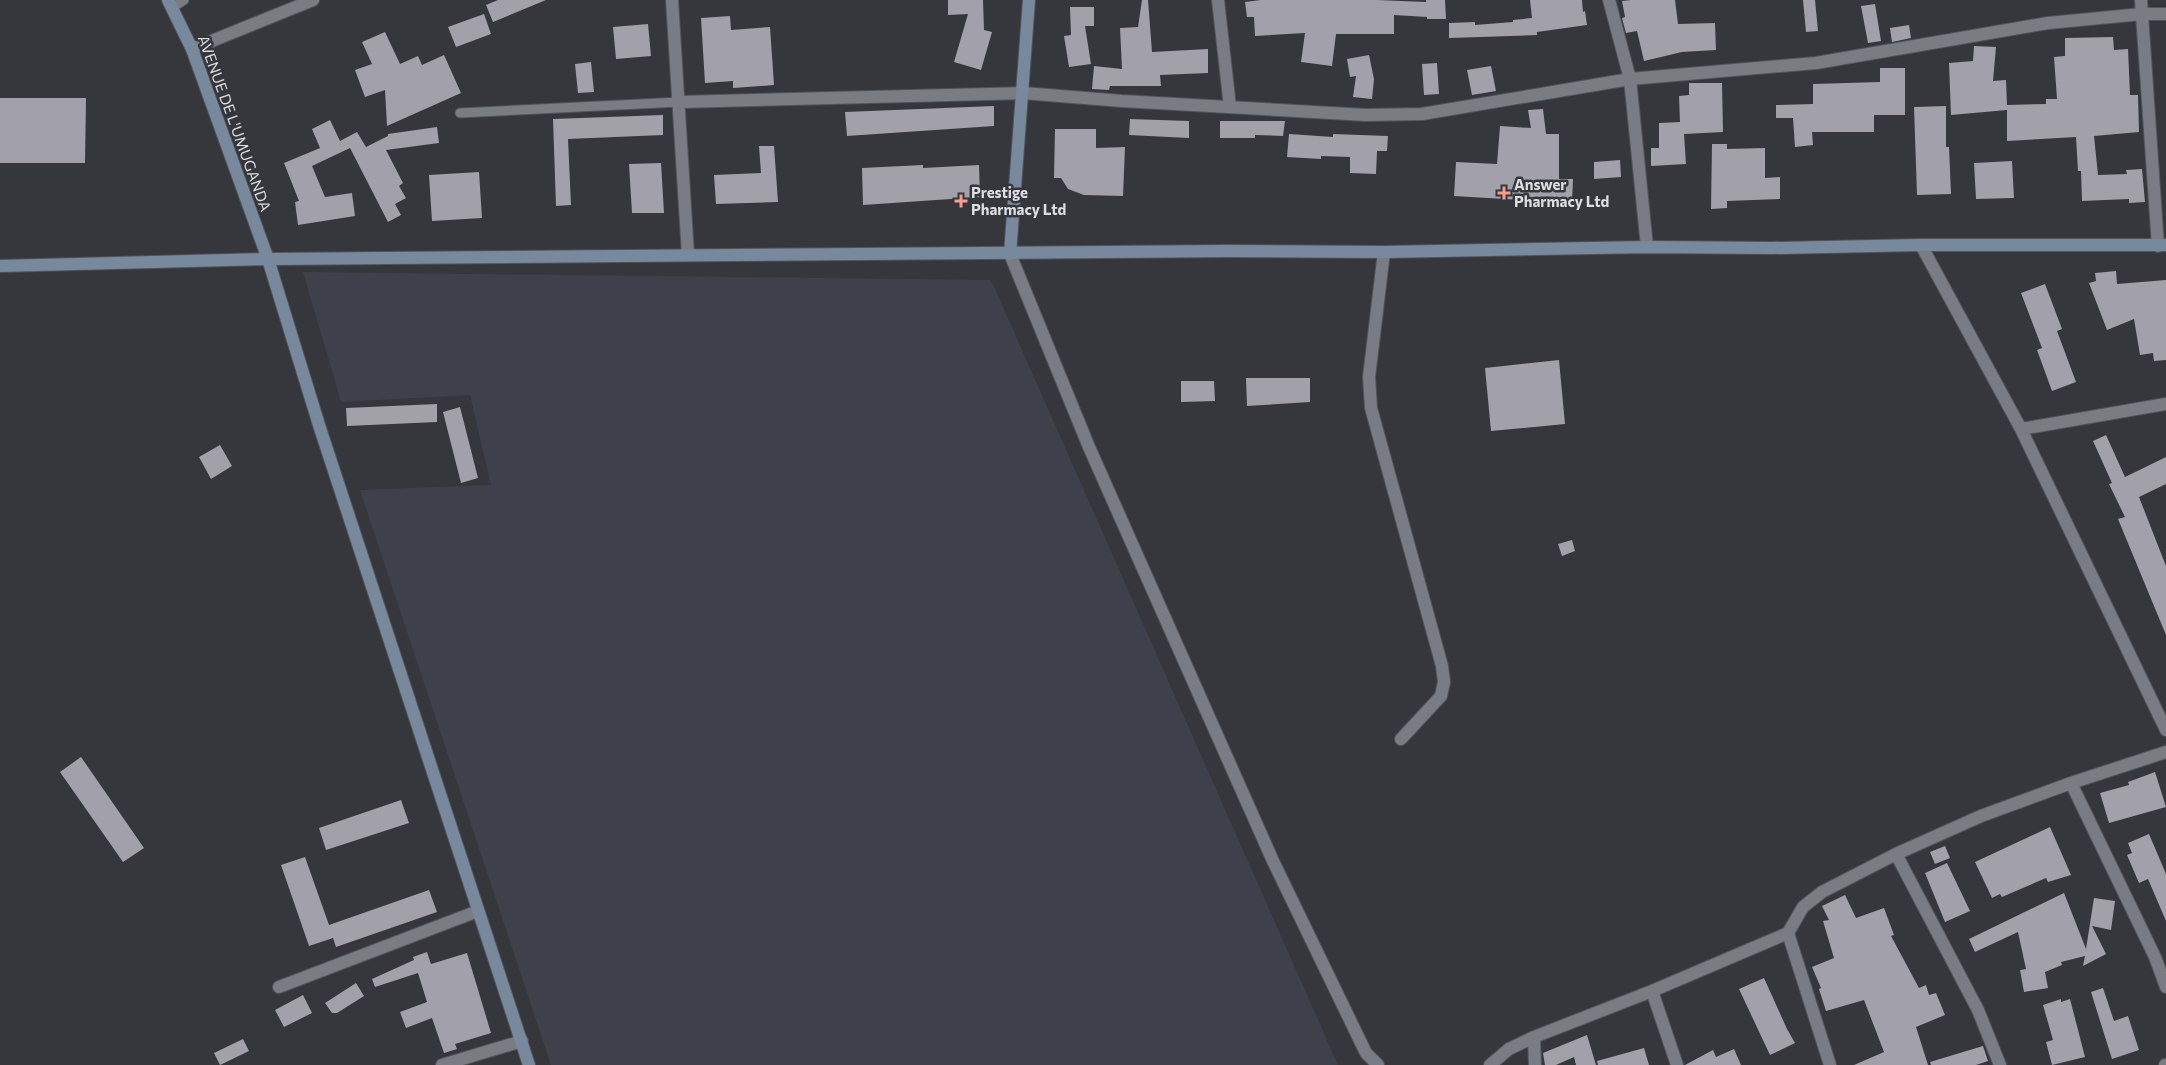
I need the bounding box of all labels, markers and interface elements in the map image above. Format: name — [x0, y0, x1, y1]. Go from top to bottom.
street label: AVENUE DE L'UMUGANDA — [195, 32, 275, 214]
place label: Answer Pharmacy Ltd — [1514, 175, 1609, 210]
place label: Prestige Pharmacy Ltd — [971, 183, 1066, 218]
marker: Answer Pharmacy Ltd — [1498, 187, 1510, 199]
marker: Prestige Pharmacy Ltd — [955, 195, 967, 207]

